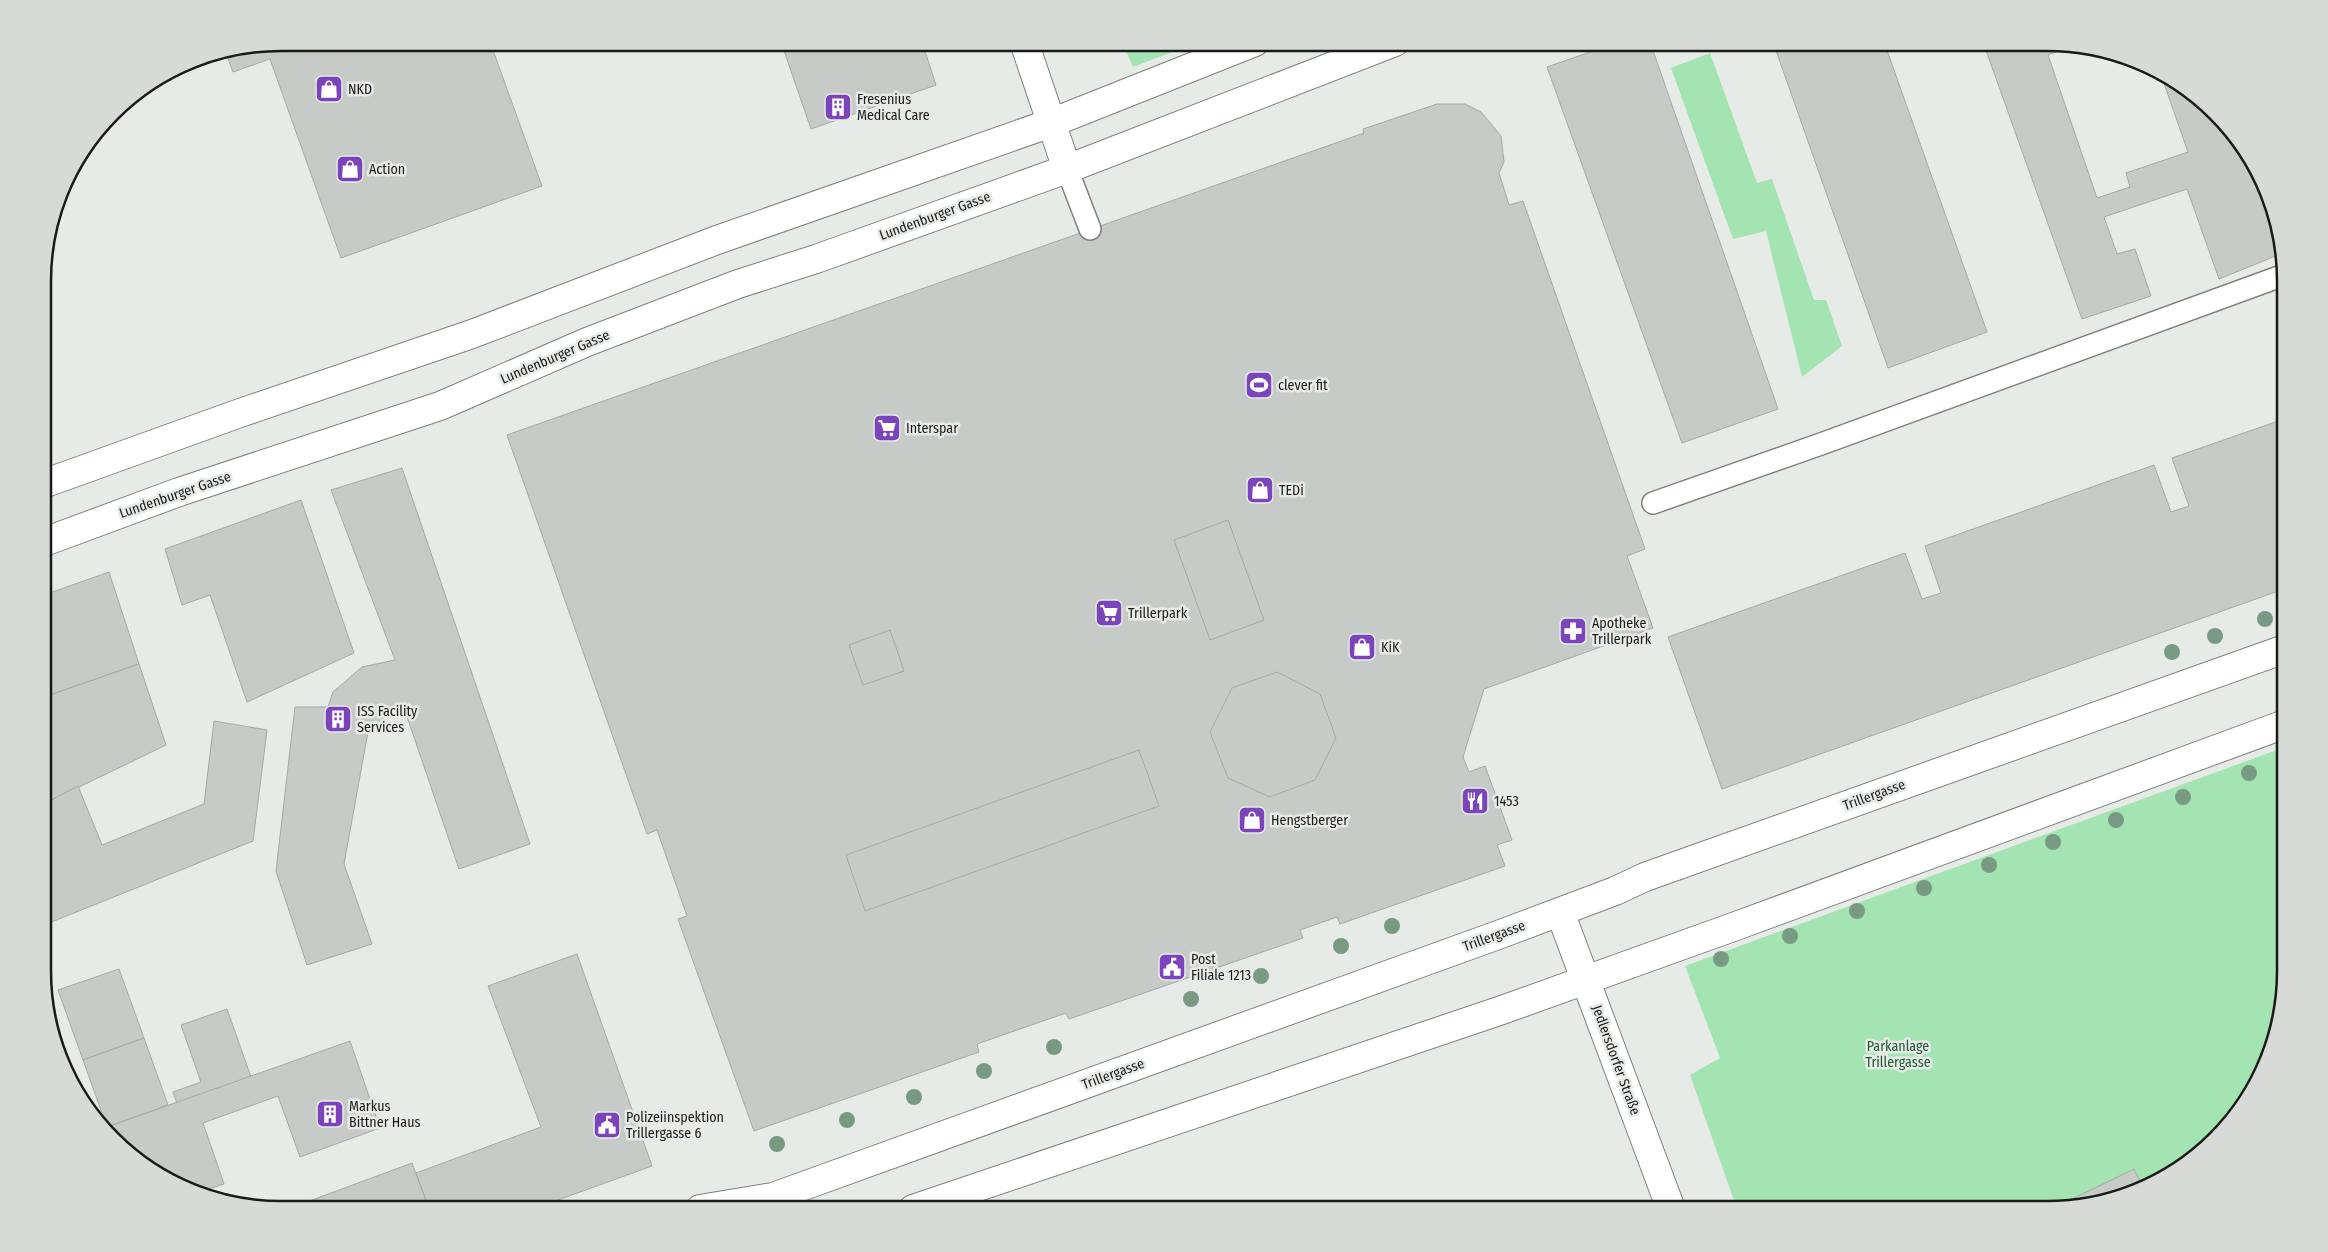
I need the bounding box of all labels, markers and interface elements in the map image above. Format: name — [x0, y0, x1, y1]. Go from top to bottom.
shop icon: NKD — [314, 74, 344, 104]
place label: NKD — [348, 81, 372, 98]
place label: Fresenius Medical Care — [857, 91, 930, 124]
building icon: Fresenius Medical Care — [823, 92, 853, 122]
shop icon: Action — [335, 154, 365, 184]
place label: Action — [369, 161, 405, 178]
street label: Lundenburger Gasse — [877, 188, 993, 244]
street label: Lundenburger Gasse — [498, 326, 612, 388]
sports icon: clever fit — [1244, 370, 1274, 400]
place label: clever fit — [1278, 377, 1328, 394]
supermarket icon: Interspar — [872, 413, 902, 443]
place label: Interspar — [906, 420, 958, 437]
street label: Lundenburger Gasse — [117, 468, 233, 522]
shop icon: TEDi — [1245, 475, 1275, 505]
place label: TEDi — [1279, 482, 1304, 499]
supermarket icon: Trillerpark — [1094, 598, 1124, 628]
place label: Trillerpark — [1128, 605, 1188, 622]
place label: Apotheke Trillerpark — [1592, 615, 1652, 648]
pharmacy icon: Apotheke Trillerpark — [1558, 616, 1588, 646]
shop icon: KiK — [1347, 632, 1377, 662]
place label: KiK — [1381, 639, 1400, 656]
place label: ISS Facility Services — [357, 703, 418, 736]
building icon: ISS Facility Services — [323, 704, 353, 734]
street label: Trillergasse — [1840, 776, 1908, 814]
restaurant icon: 1453 — [1460, 786, 1490, 816]
place label: 1453 — [1494, 793, 1519, 810]
shop icon: Hengstberger — [1237, 805, 1267, 835]
place label: Hengstberger — [1271, 812, 1348, 829]
street label: Trillergasse — [1460, 917, 1528, 955]
place label: Post Filiale 1213 — [1191, 951, 1251, 984]
public building icon: Post Filiale 1213 — [1157, 952, 1187, 982]
street label: Jedlersdorfer Straße — [1588, 1003, 1644, 1117]
park label: Parkanlage Trillergasse — [1865, 1038, 1931, 1071]
street label: Trillergasse — [1079, 1055, 1147, 1093]
place label: Markus Bittner Haus — [349, 1098, 420, 1131]
building icon: Markus Bittner Haus — [315, 1099, 345, 1129]
place label: Polizeiinspektion Trillergasse 6 — [626, 1109, 724, 1142]
public building icon: Polizeiinspektion Trillergasse 6 — [592, 1110, 622, 1140]

